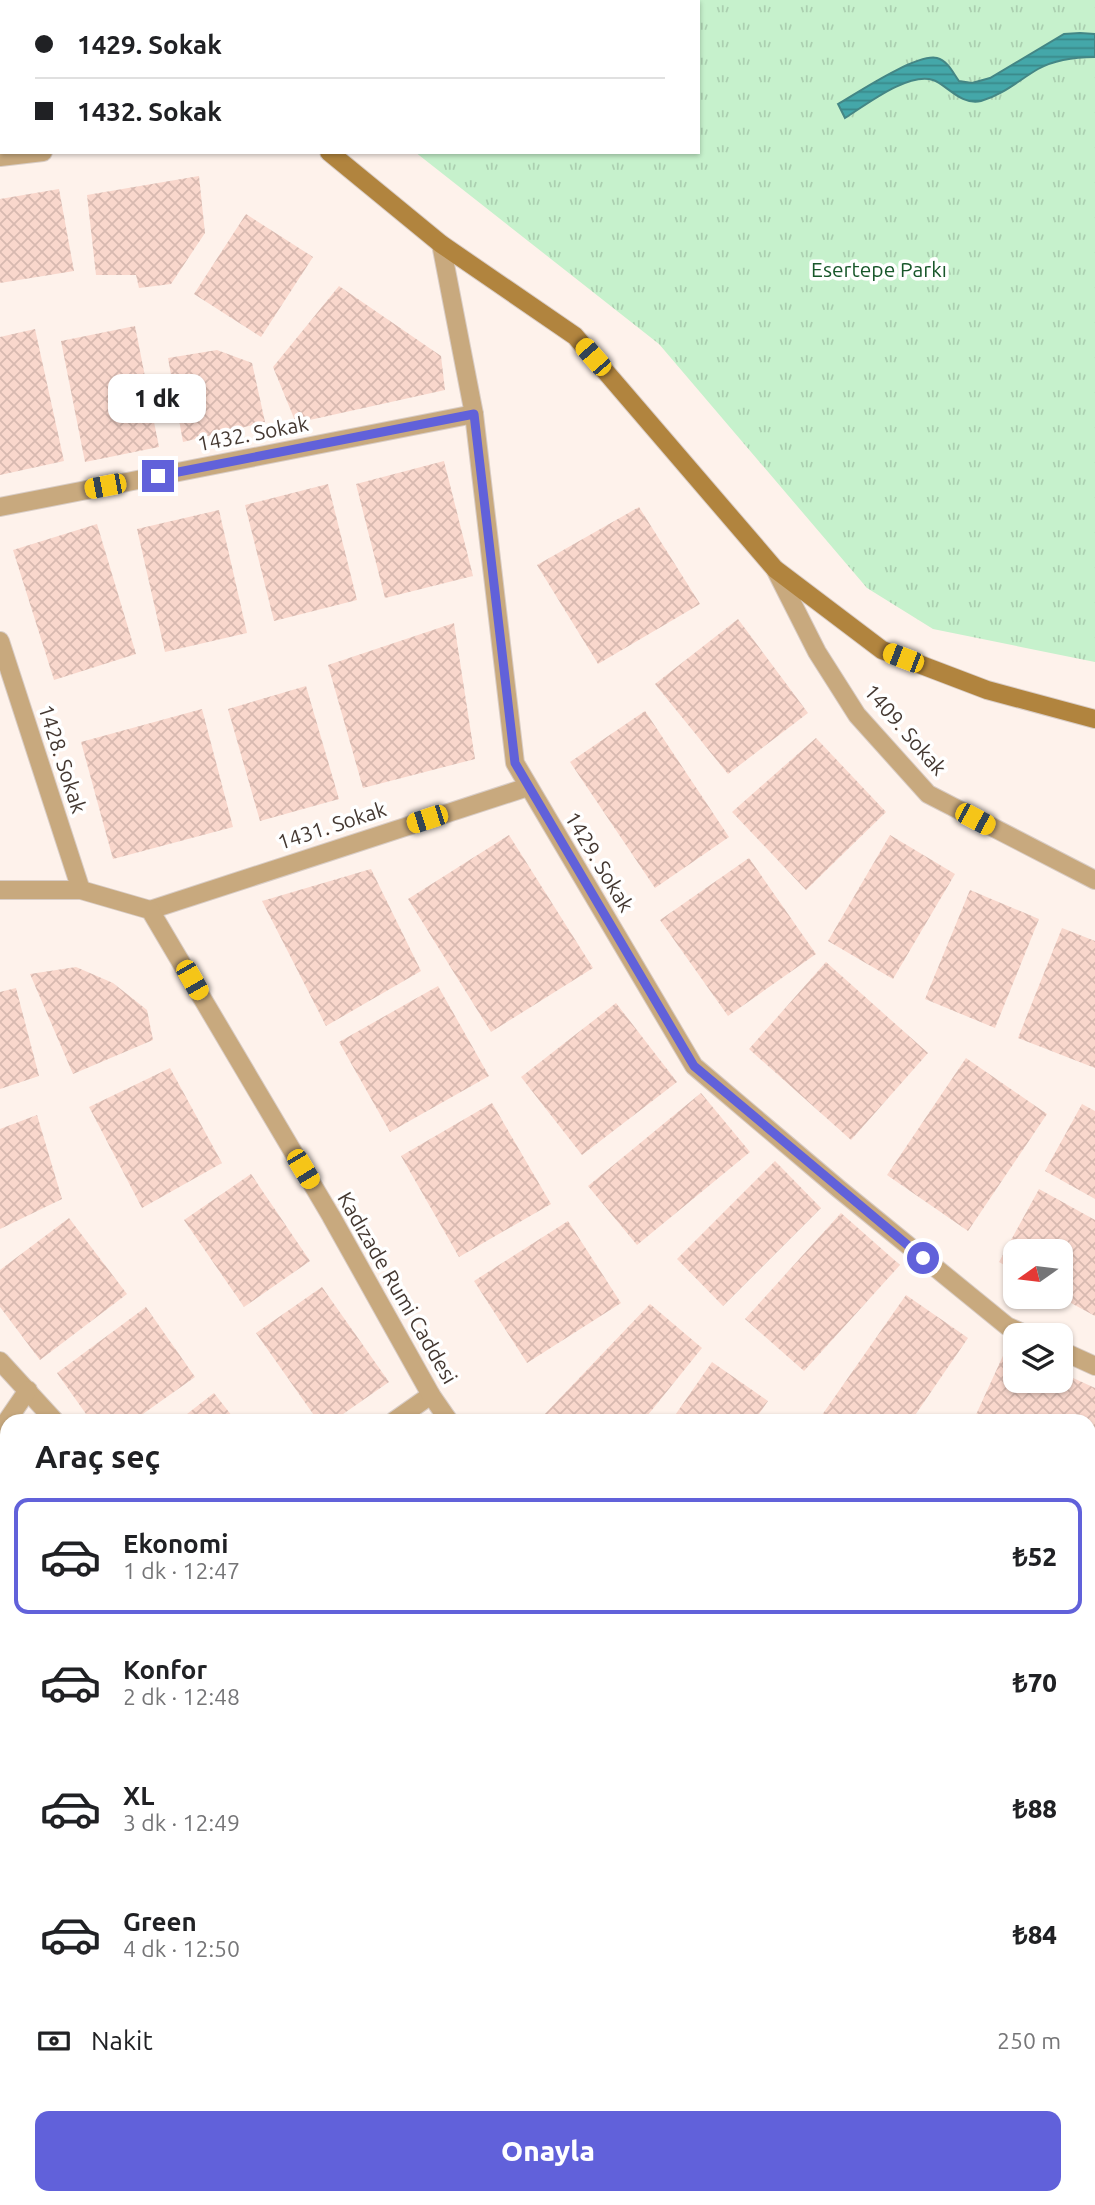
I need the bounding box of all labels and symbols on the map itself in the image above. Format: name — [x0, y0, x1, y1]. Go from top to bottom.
park label: Esertepe Parkı — [811, 257, 947, 281]
car — [572, 334, 615, 380]
callout: 1 dk — [109, 374, 207, 424]
street label: 1432. Sokak — [195, 410, 311, 456]
route end — [142, 460, 174, 492]
car — [83, 472, 128, 500]
car — [880, 641, 927, 675]
street label: 1409. Sokak — [860, 679, 952, 780]
street label: 1428. Sokak — [34, 701, 92, 816]
street label: 1431. Sokak — [274, 796, 389, 854]
car — [952, 800, 999, 838]
car — [404, 803, 451, 835]
street label: 1429. Sokak — [561, 807, 639, 916]
car — [173, 957, 212, 1003]
car — [284, 1146, 323, 1192]
street label: Kadızade Rumi Caddesi — [333, 1187, 463, 1388]
north arrow — [1003, 1239, 1073, 1309]
route start — [907, 1242, 939, 1274]

